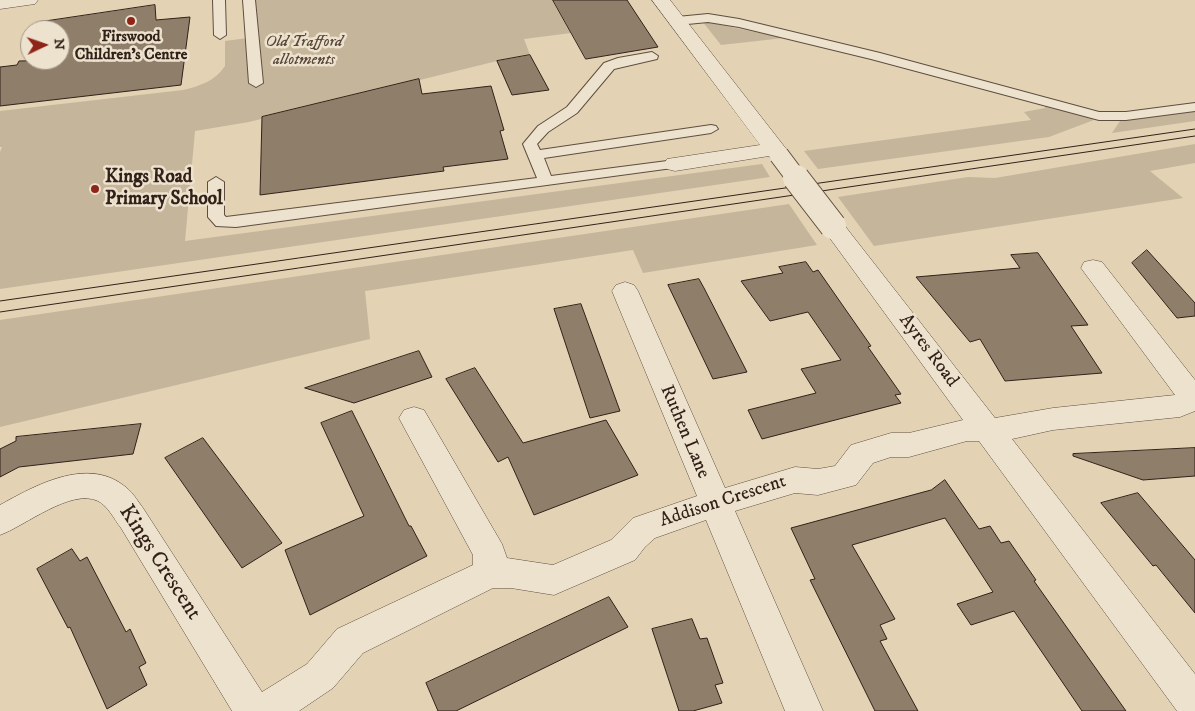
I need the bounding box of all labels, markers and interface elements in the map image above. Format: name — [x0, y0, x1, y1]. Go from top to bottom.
marker: Firswood Children's Centre — [125, 15, 137, 27]
north arrow — [20, 20, 70, 70]
place label: Firswood Children's Centre — [75, 28, 187, 66]
park label: Old Trafford allotments — [265, 33, 343, 71]
text: N — [50, 38, 68, 50]
place label: Kings Road Primary School — [105, 167, 223, 211]
marker: Kings Road Primary School — [89, 183, 101, 195]
street label: Ayres Road — [893, 310, 963, 392]
street label: Ruthen Lane — [654, 382, 714, 482]
street label: Addison Crescent — [657, 471, 789, 533]
street label: Kings Crescent — [112, 501, 206, 625]

